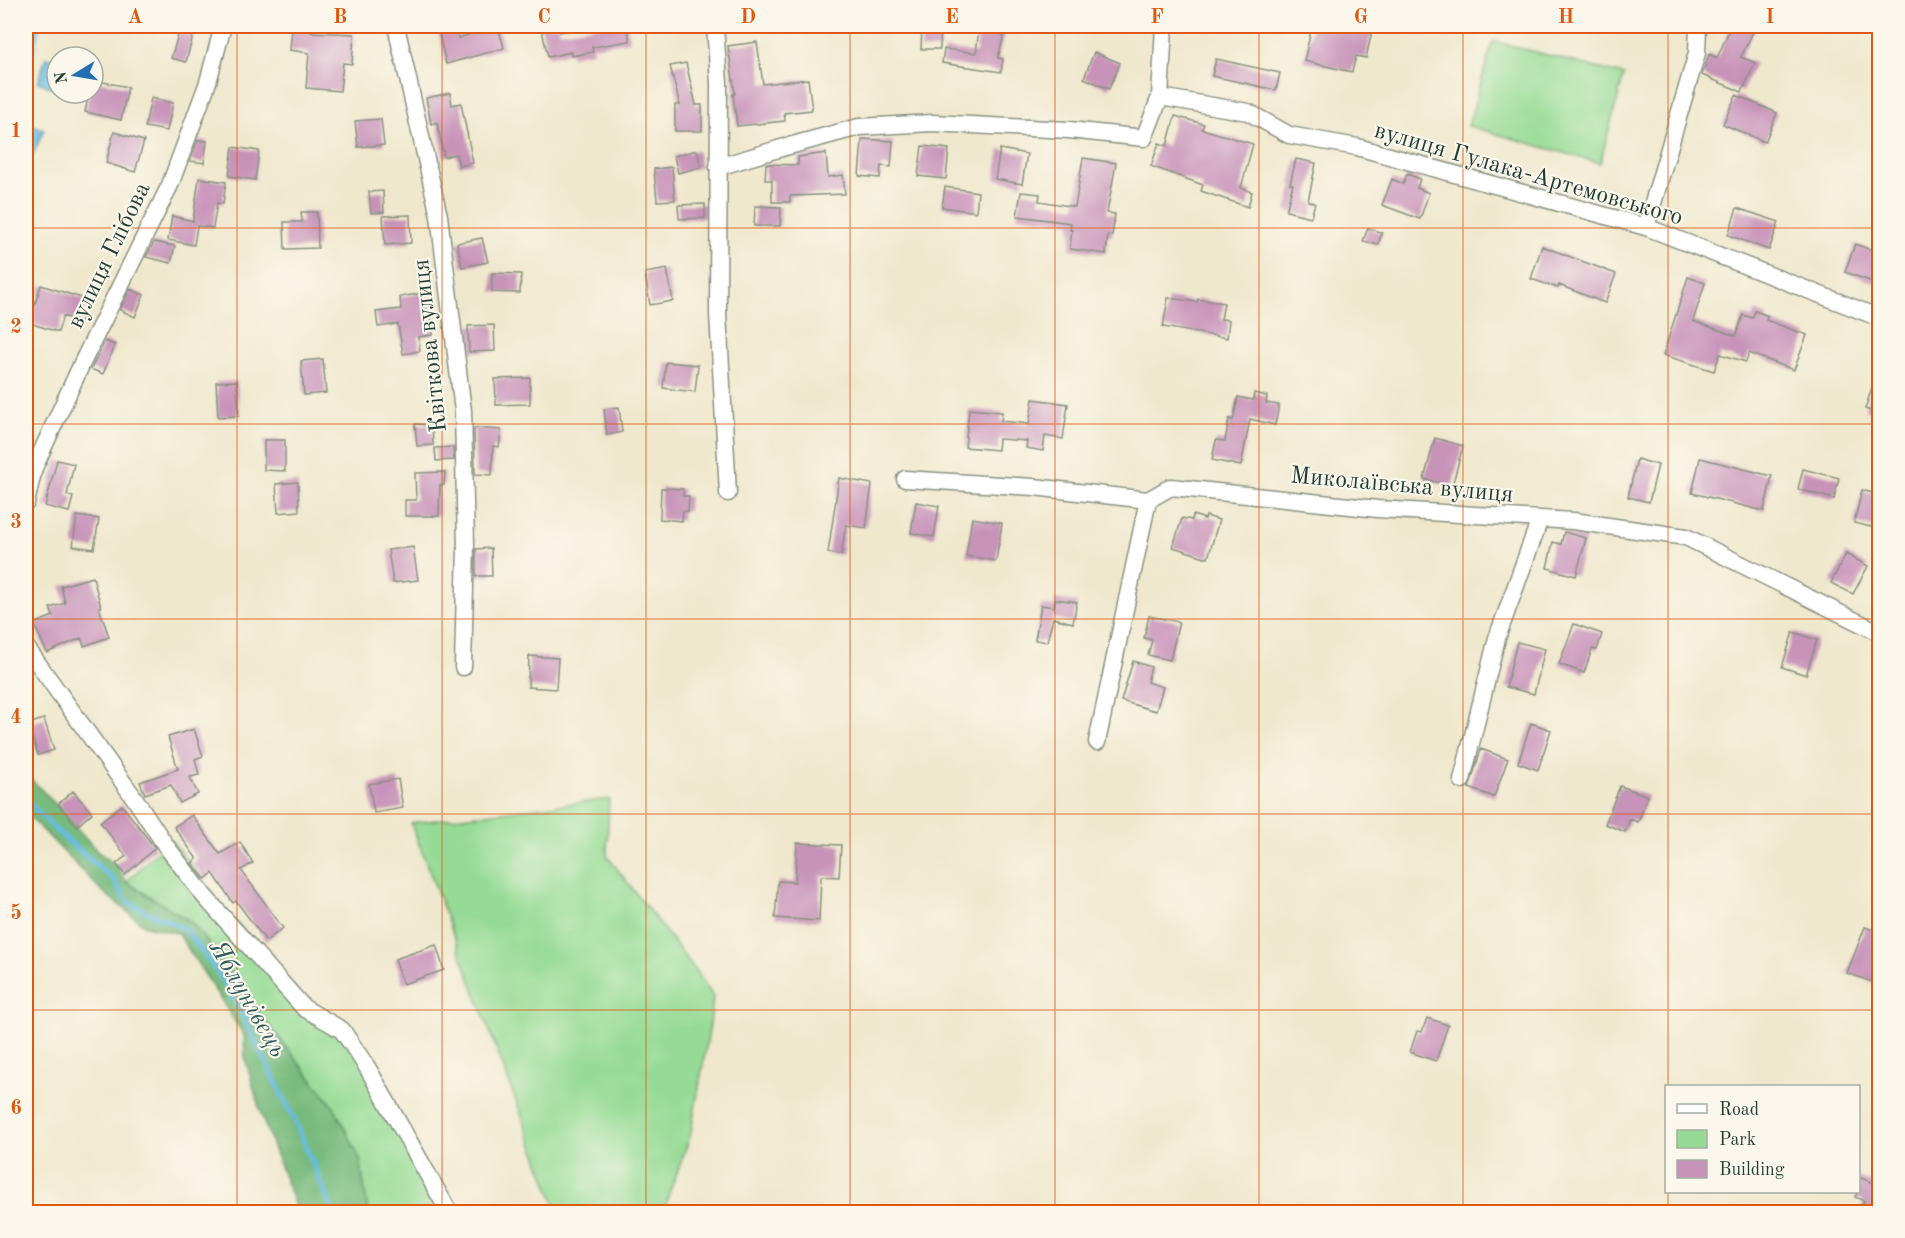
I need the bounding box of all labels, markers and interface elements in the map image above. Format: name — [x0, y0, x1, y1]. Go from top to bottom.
text: A — [127, 8, 143, 28]
text: B — [333, 8, 347, 28]
text: C — [537, 8, 551, 28]
text: D — [740, 8, 756, 28]
text: E — [945, 8, 959, 28]
text: F — [1150, 8, 1164, 28]
text: G — [1354, 8, 1368, 28]
text: H — [1558, 8, 1574, 28]
text: I — [1766, 8, 1774, 28]
north arrow — [45, 45, 105, 105]
text: N — [53, 69, 71, 85]
street label: вулиця Гулака-Артемовського — [1371, 119, 1685, 231]
text: 1 — [10, 122, 22, 142]
street label: вулиця Глібова — [64, 179, 156, 333]
street label: Квіткова вулиця — [410, 258, 452, 434]
text: 2 — [10, 318, 22, 338]
street label: Миколаївська вулиця — [1289, 464, 1514, 508]
text: 3 — [10, 513, 22, 533]
text: 4 — [10, 708, 22, 728]
text: 5 — [10, 903, 22, 924]
water label: Яблунівець — [203, 936, 291, 1062]
legend — [1665, 1085, 1860, 1193]
text: 6 — [10, 1099, 22, 1119]
text: Road — [1719, 1101, 1759, 1119]
text: Park — [1719, 1131, 1756, 1149]
text: Building — [1719, 1161, 1785, 1179]

